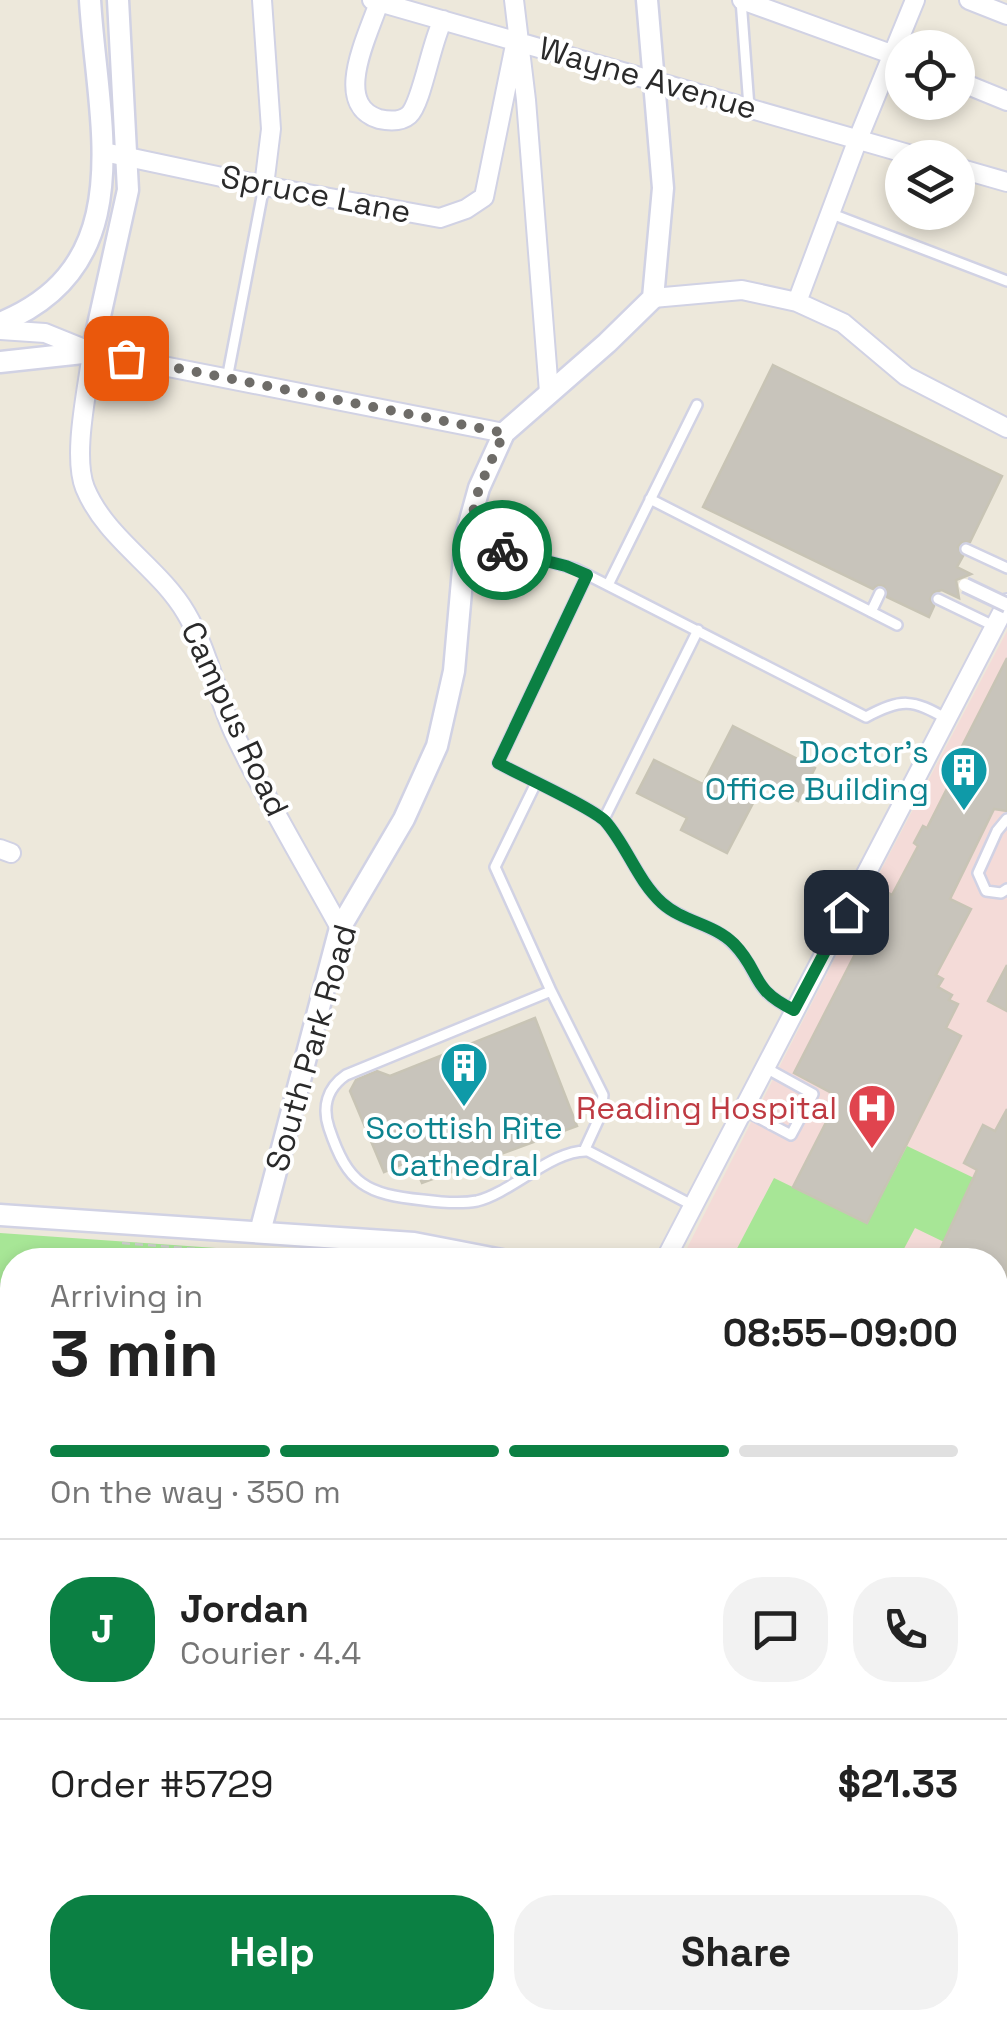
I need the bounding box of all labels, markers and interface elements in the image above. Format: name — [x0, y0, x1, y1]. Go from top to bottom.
street label: Wayne Avenue — [535, 28, 761, 128]
map controls — [885, 30, 975, 230]
button: locate — [885, 30, 975, 120]
button: layers — [885, 140, 975, 230]
street label: Spruce Lane — [218, 156, 414, 232]
pin — [84, 316, 169, 401]
icon: bag — [99, 331, 154, 386]
courier — [452, 500, 552, 600]
icon: bike — [475, 523, 530, 578]
street label: Campus Road — [172, 615, 298, 823]
place label: Doctor's Office Building — [705, 732, 929, 809]
building icon: Doctor's Office Building — [938, 744, 990, 812]
pin — [804, 870, 889, 955]
icon: home — [819, 885, 874, 940]
street label: South Park Road — [257, 920, 365, 1176]
building icon: Scottish Rite Cathedral — [438, 1040, 490, 1108]
hospital icon: Reading Hospital — [846, 1082, 898, 1150]
place label: Reading Hospital — [576, 1088, 837, 1128]
place label: Scottish Rite Cathedral — [365, 1108, 563, 1185]
text: Arriving in — [50, 1276, 203, 1316]
text: 08:55–09:00 — [723, 1309, 958, 1357]
text: 3 min — [50, 1312, 219, 1395]
text: On the way · 350 m — [50, 1472, 341, 1512]
button: chat — [723, 1577, 828, 1682]
button: phone — [853, 1577, 958, 1682]
text: Jordan — [180, 1585, 309, 1633]
text: J — [91, 1605, 114, 1653]
text: Courier · 4.4 — [180, 1633, 361, 1673]
text: Order #5729 — [50, 1760, 273, 1808]
text: $21.33 — [838, 1760, 958, 1808]
button: Help — [50, 1895, 494, 2010]
button: Share — [514, 1895, 958, 2010]

